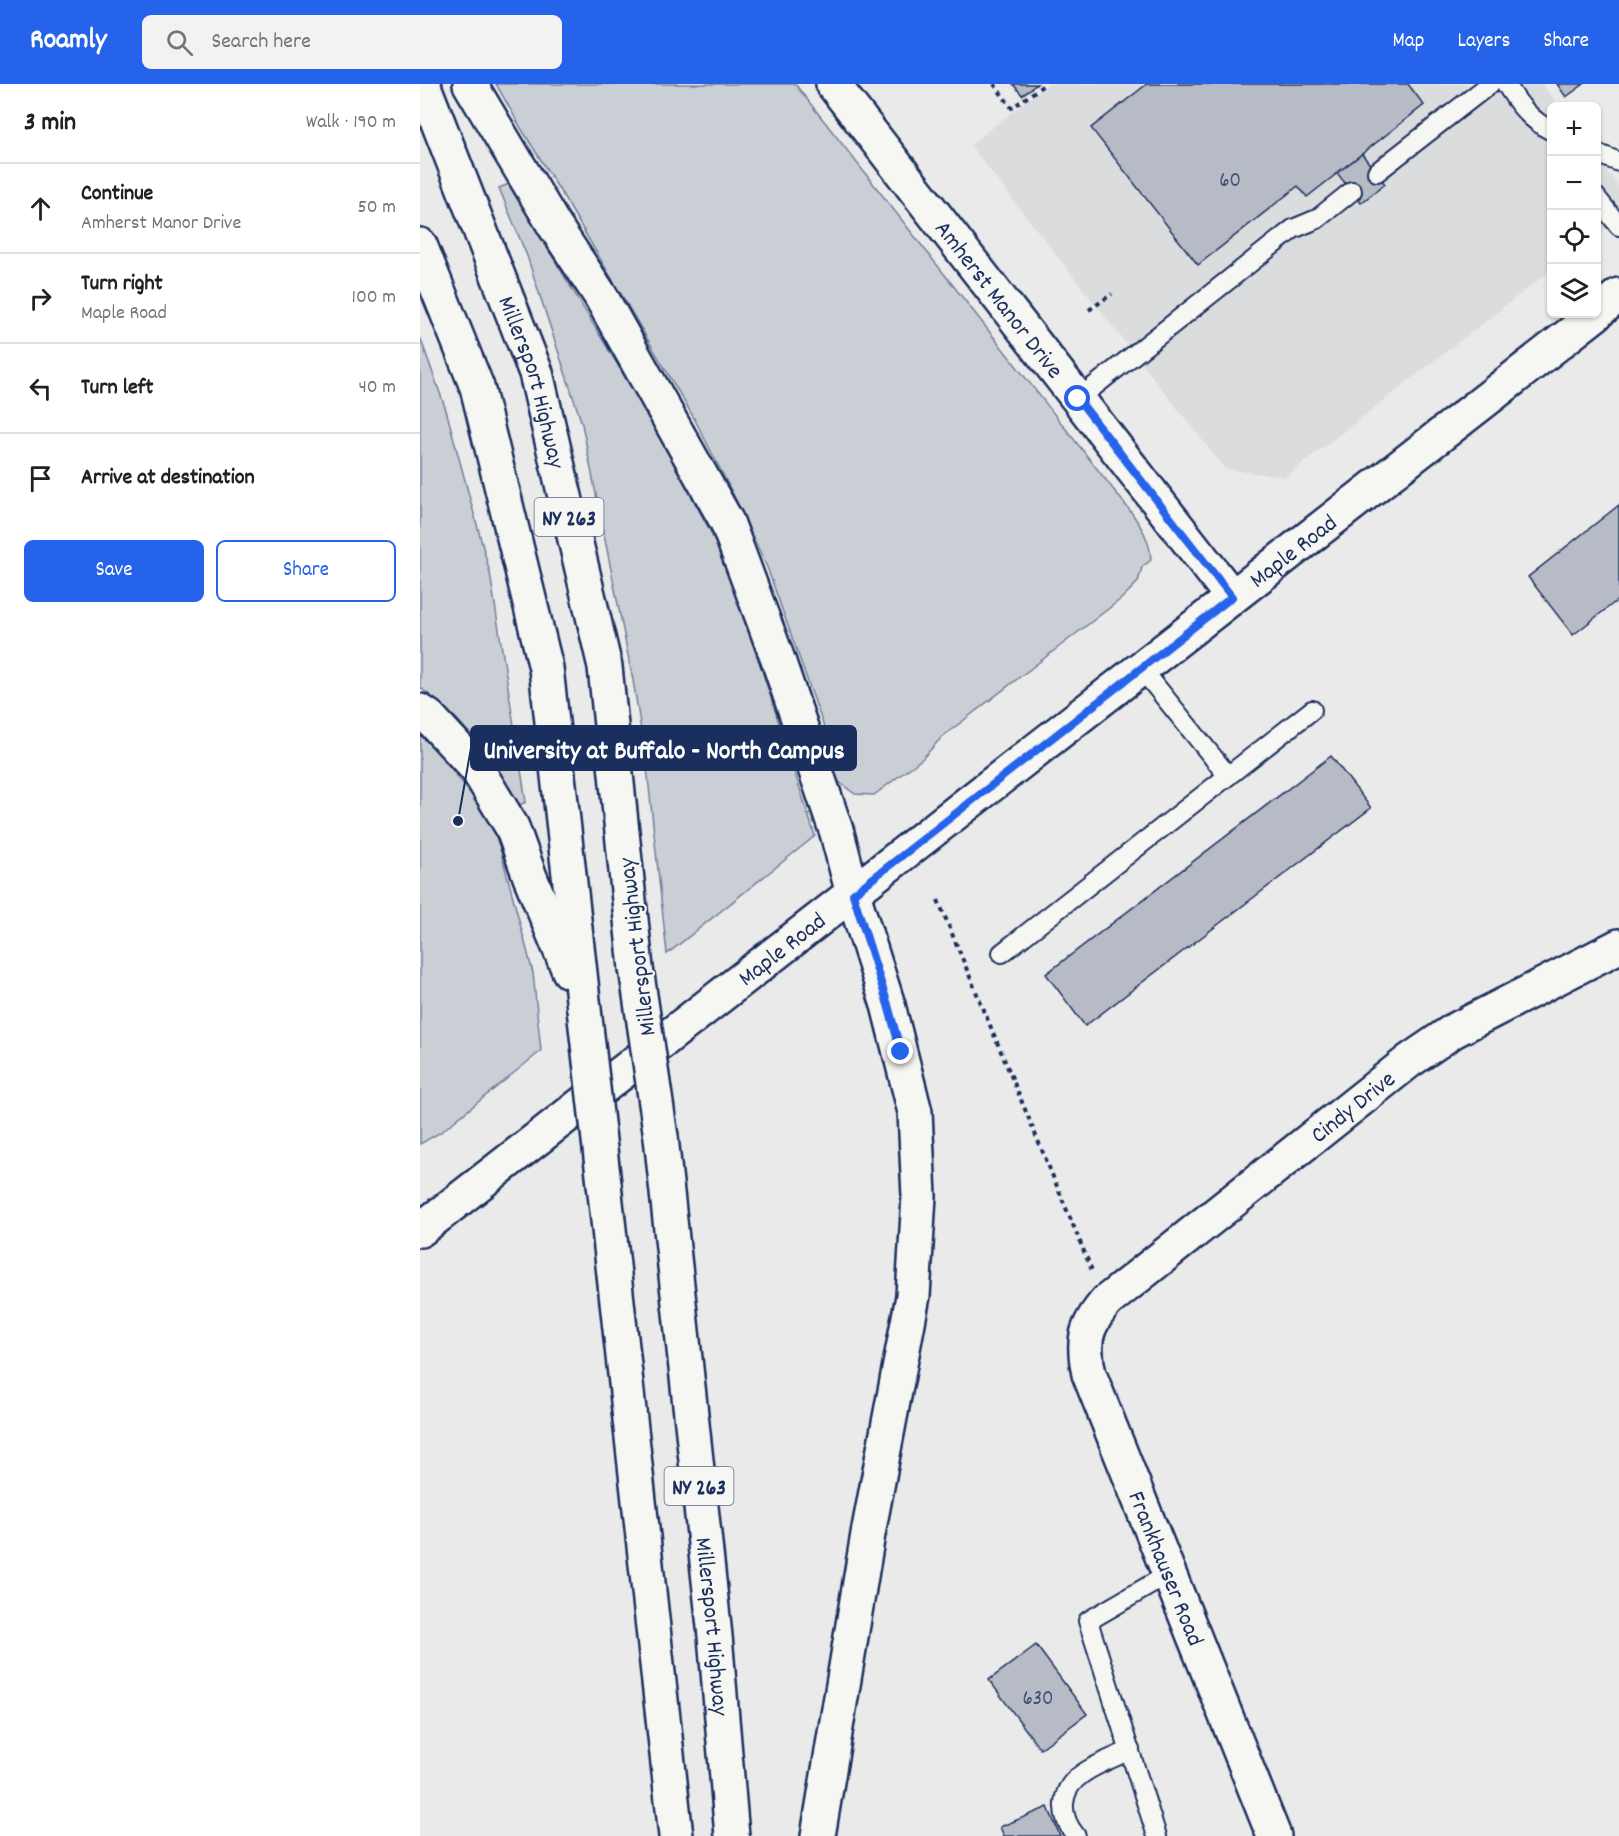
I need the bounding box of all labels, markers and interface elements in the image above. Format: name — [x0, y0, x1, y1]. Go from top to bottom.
search box — [142, 15, 562, 69]
text: Roamly — [30, 22, 106, 62]
icon: search — [163, 26, 196, 59]
text: Search here — [211, 27, 311, 58]
text: Map — [1393, 27, 1424, 57]
text: Layers — [1457, 27, 1510, 57]
text: Share — [1543, 27, 1589, 57]
map controls — [1547, 102, 1601, 318]
button: + — [1547, 102, 1601, 156]
text: 3 min — [24, 105, 76, 142]
text: Walk · 190 m — [306, 109, 396, 137]
button: − — [1547, 156, 1601, 210]
house number: 60 — [1219, 167, 1241, 197]
text: Continue — [81, 179, 153, 210]
icon: ahead — [24, 192, 57, 225]
text: 50 m — [358, 194, 396, 222]
text: Amherst Manor Drive — [81, 210, 241, 238]
button: locate — [1547, 210, 1601, 264]
street label: Amherst Manor Drive — [925, 214, 1070, 387]
button: layers — [1547, 264, 1601, 318]
text: Turn right — [81, 269, 163, 300]
icon: right — [24, 282, 57, 315]
text: 100 m — [352, 284, 396, 312]
street label: Millersport Highway — [488, 292, 572, 474]
text: Maple Road — [81, 300, 167, 328]
icon: left — [24, 372, 57, 405]
text: Turn left — [81, 373, 153, 404]
text: 40 m — [358, 374, 396, 402]
route start — [1064, 385, 1090, 411]
icon: arrive — [24, 462, 57, 495]
text: Arrive at destination — [81, 463, 255, 494]
road number: NY 263 — [534, 498, 604, 536]
street label: Maple Road — [1243, 508, 1346, 598]
button: Save — [24, 540, 204, 602]
button: Share — [216, 540, 396, 602]
callout: University at Buffalo - North Campus — [471, 726, 856, 770]
text: University at Buffalo - North Campus — [483, 734, 845, 771]
street label: Millersport Highway — [611, 854, 667, 1038]
street label: Maple Road — [732, 906, 834, 996]
route end — [887, 1038, 913, 1064]
street label: Cindy Drive — [1304, 1064, 1404, 1153]
road number: NY 263 — [664, 1467, 734, 1505]
street label: Frankhauser Road — [1118, 1487, 1211, 1652]
street label: Millersport Highway — [684, 1536, 736, 1718]
house number: 630 — [1022, 1685, 1054, 1715]

